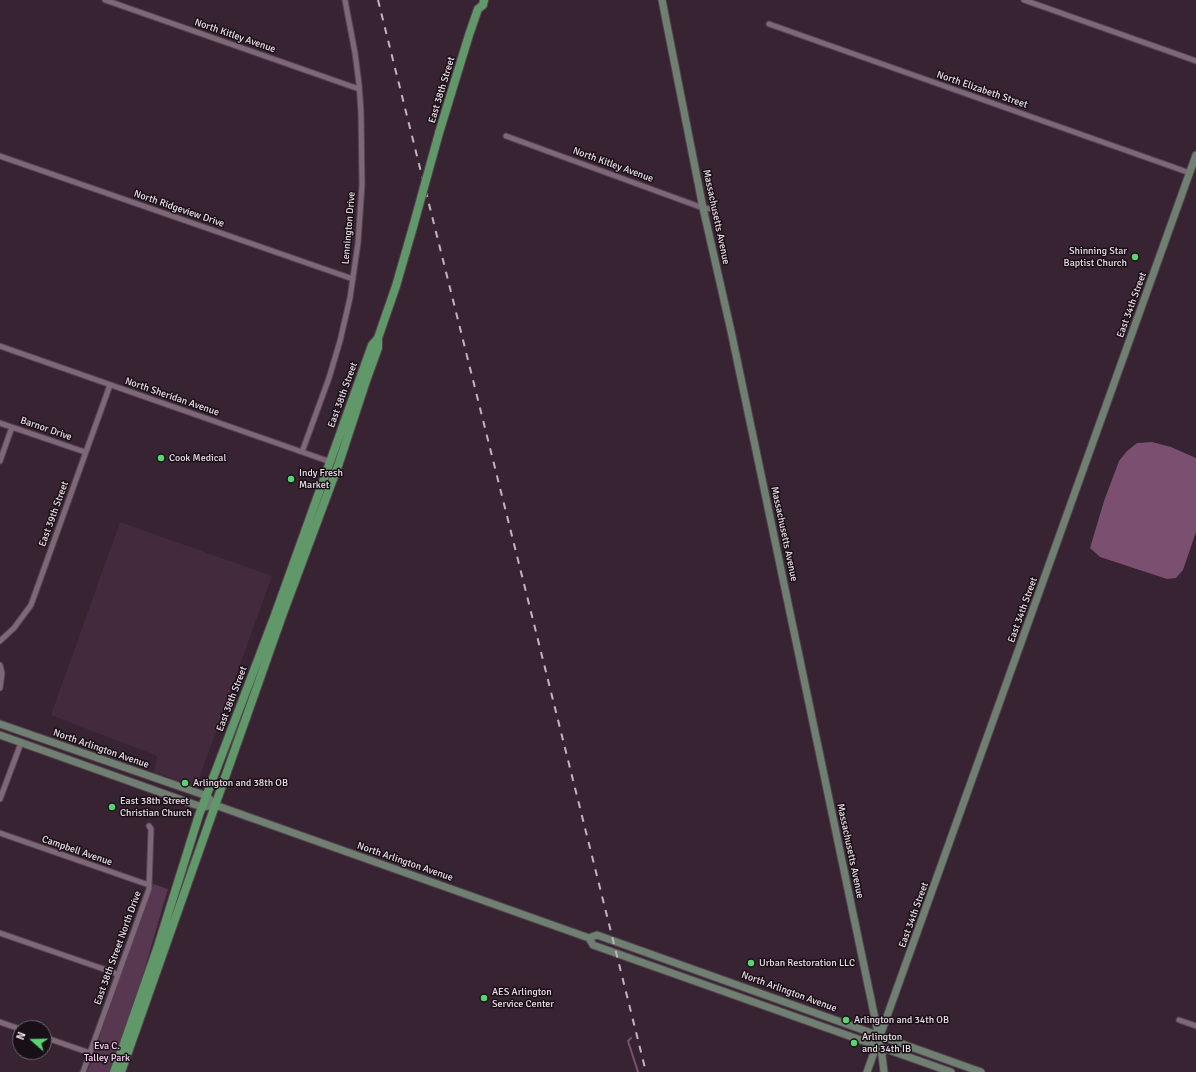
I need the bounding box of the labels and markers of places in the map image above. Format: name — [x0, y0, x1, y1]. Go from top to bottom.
place label: Shinning Star Baptist Church — [1064, 245, 1127, 268]
marker: Shinning Star Baptist Church — [1130, 252, 1140, 262]
place label: Cook Medical — [169, 452, 226, 464]
marker: Cook Medical — [156, 453, 166, 463]
place label: Indy Fresh Market — [299, 467, 343, 490]
marker: Indy Fresh Market — [286, 474, 296, 484]
place label: Arlington and 38th OB — [193, 777, 288, 789]
marker: Arlington and 38th OB — [180, 778, 190, 788]
place label: East 38th Street Christian Church — [120, 795, 192, 818]
marker: East 38th Street Christian Church — [107, 802, 117, 812]
place label: Urban Restoration LLC — [759, 957, 855, 969]
marker: Urban Restoration LLC — [746, 958, 756, 968]
place label: AES Arlington Service Center — [492, 986, 554, 1010]
marker: AES Arlington Service Center — [479, 993, 489, 1003]
place label: Arlington and 34th OB — [854, 1014, 949, 1026]
marker: Arlington and 34th OB — [841, 1015, 851, 1025]
place label: Arlington and 34th IB — [862, 1031, 911, 1054]
marker: Arlington and 34th IB — [849, 1038, 859, 1048]

